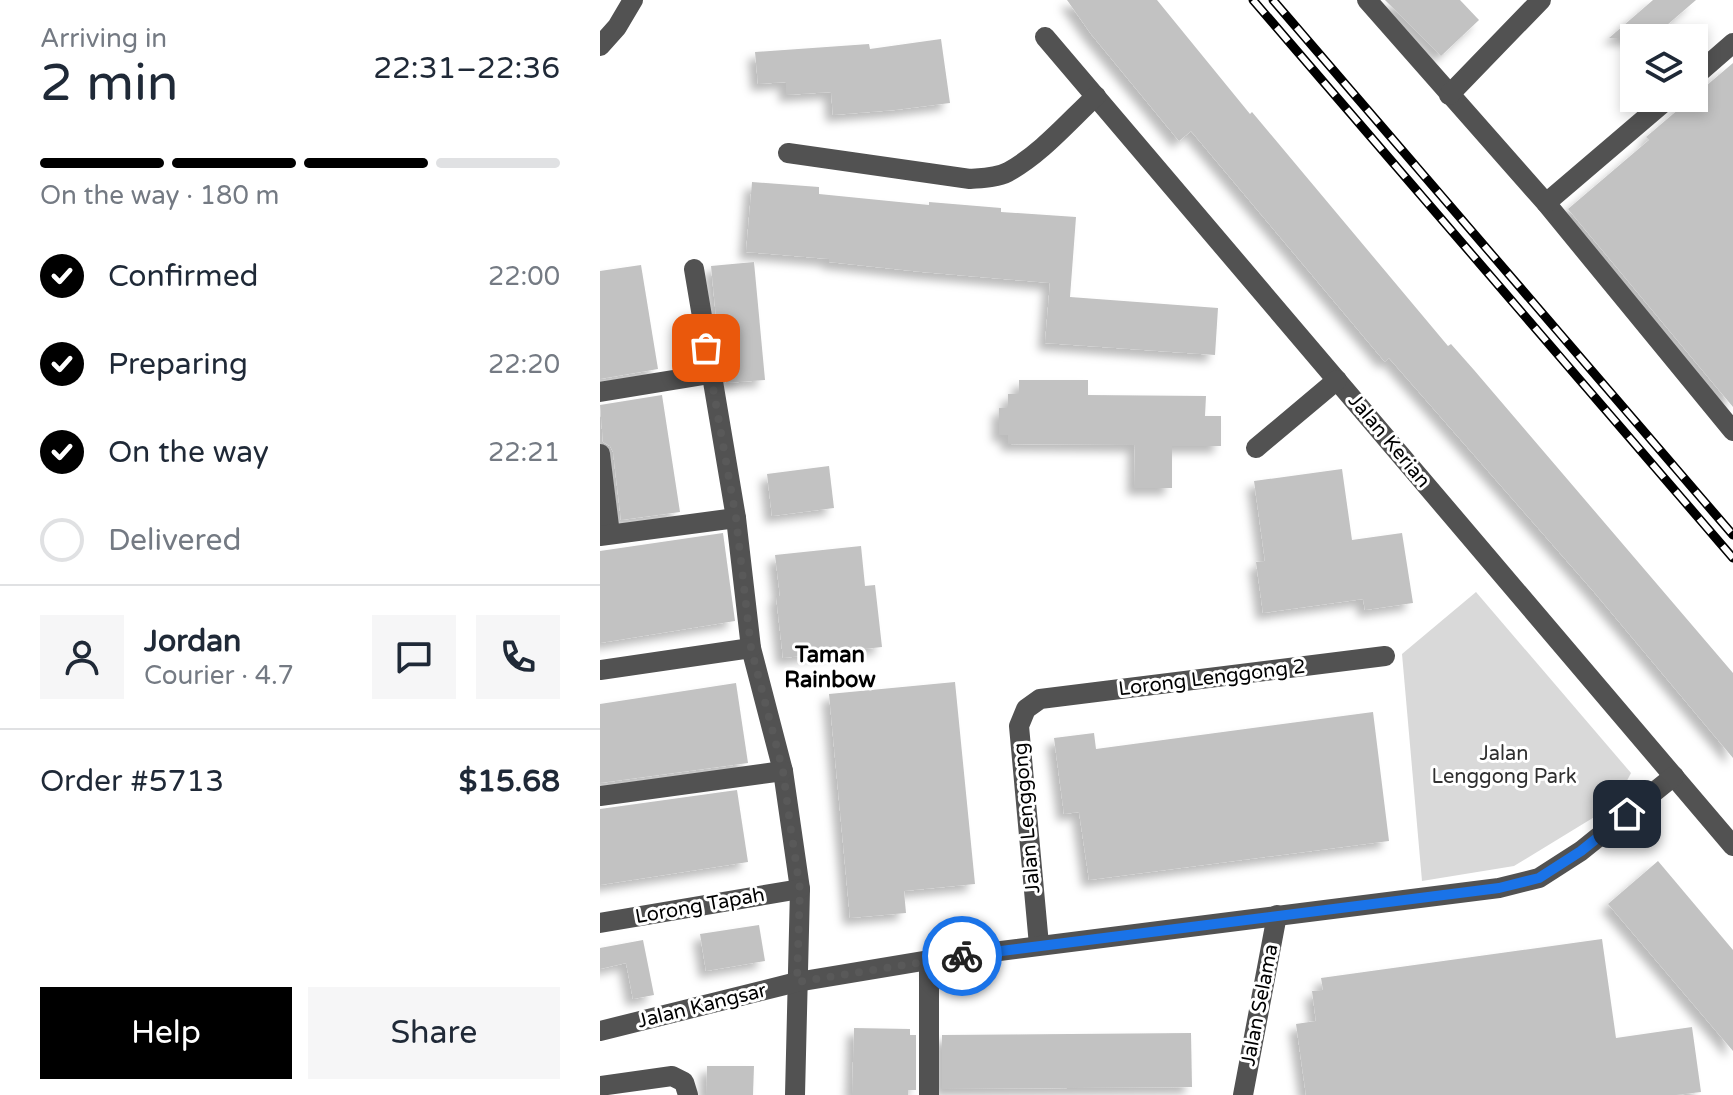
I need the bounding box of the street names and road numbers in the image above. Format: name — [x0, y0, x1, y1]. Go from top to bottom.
street label: Jalan Kerian — [1343, 389, 1435, 493]
street label: Lorong Lenggong 2 — [1117, 655, 1307, 701]
street label: Jalan Lenggong — [1008, 742, 1046, 894]
street label: Lorong Tapah — [633, 883, 767, 929]
street label: Jalan Selama — [1236, 942, 1284, 1068]
street label: Jalan Kangsar — [635, 978, 769, 1034]

